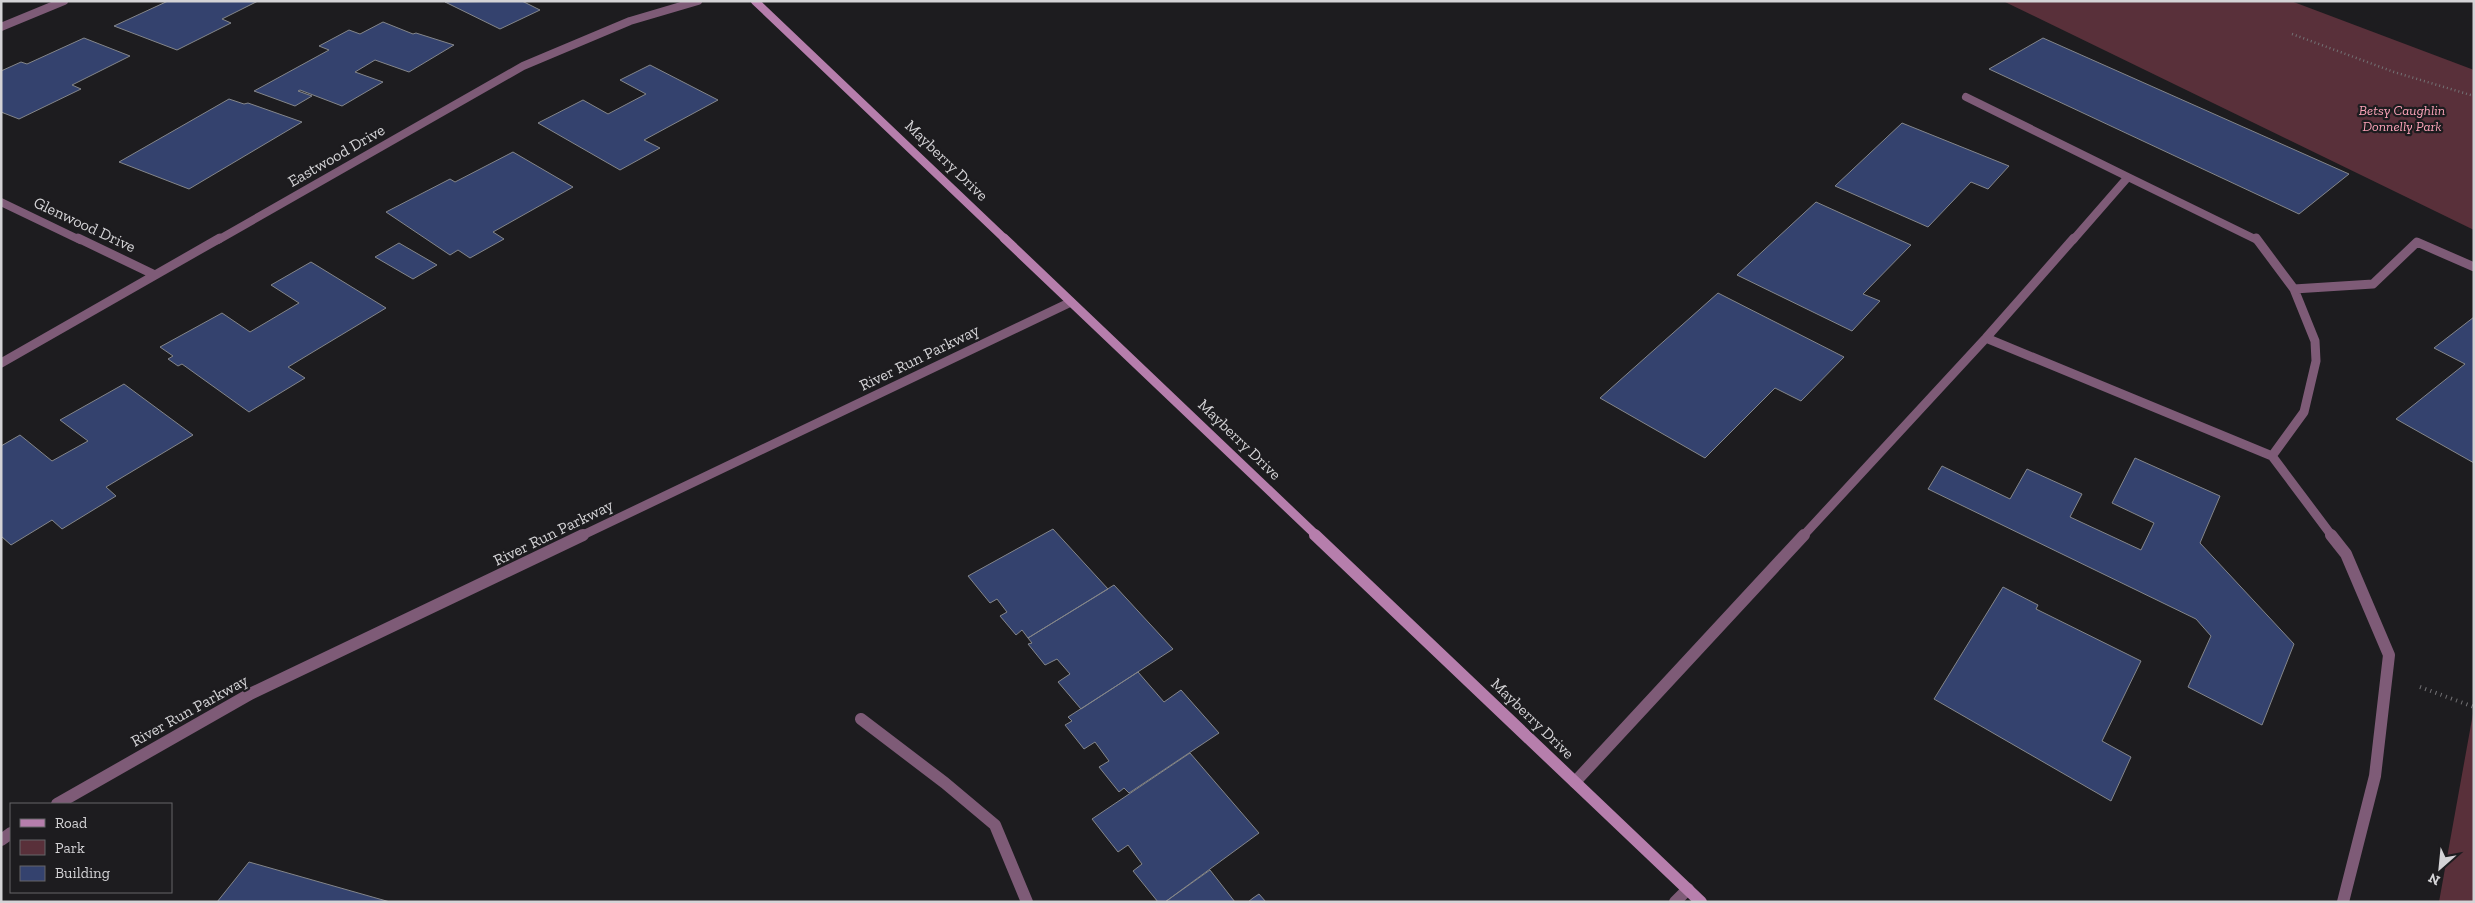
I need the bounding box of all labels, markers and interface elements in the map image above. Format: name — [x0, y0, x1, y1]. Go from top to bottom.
park label: Betsy Caughlin Donnelly Park — [2359, 102, 2445, 135]
street label: Mayberry Drive — [901, 116, 992, 205]
street label: Eastwood Drive — [284, 120, 388, 191]
street label: Glenwood Drive — [31, 193, 139, 256]
street label: River Run Parkway — [856, 320, 983, 395]
street label: Mayberry Drive — [1194, 395, 1285, 484]
street label: River Run Parkway — [490, 495, 617, 570]
street label: River Run Parkway — [127, 670, 252, 750]
street label: Mayberry Drive — [1487, 674, 1578, 763]
legend — [10, 803, 172, 893]
text: Road — [55, 814, 88, 832]
text: Park — [55, 839, 85, 857]
north arrow — [2415, 843, 2465, 893]
text: Building — [55, 864, 110, 882]
text: N — [2425, 869, 2443, 889]

